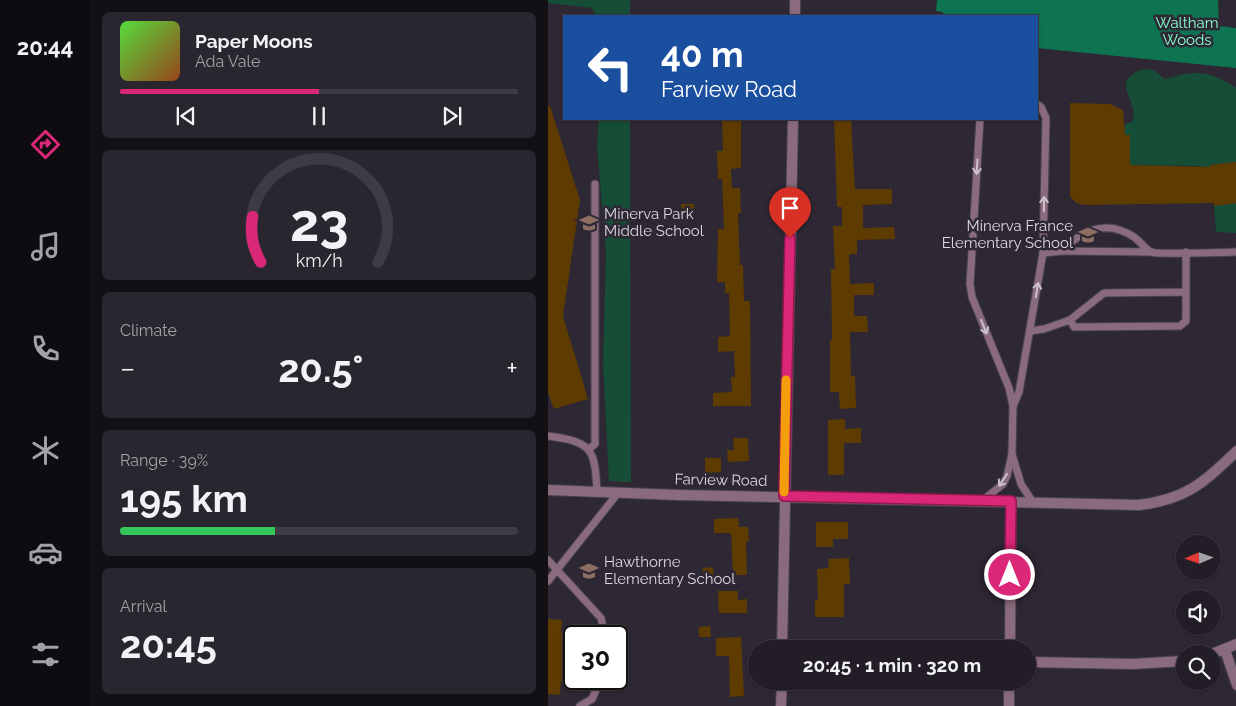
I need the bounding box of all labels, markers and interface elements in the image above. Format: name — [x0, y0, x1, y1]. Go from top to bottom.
park label: Waltham Woods — [1156, 14, 1218, 49]
text: Paper Moons — [195, 30, 313, 52]
text: 20:44 — [17, 34, 73, 60]
text: 40 m — [661, 34, 743, 75]
icon: left — [578, 35, 643, 100]
text: Ada Vale — [195, 52, 260, 71]
text: Farview Road — [661, 76, 797, 102]
icon: previous — [172, 102, 200, 130]
icon: pause — [305, 102, 333, 130]
icon: next — [438, 102, 466, 130]
icon: directions — [28, 127, 63, 162]
one-way arrow — [973, 159, 982, 175]
pin — [769, 187, 811, 238]
text: 23 — [290, 192, 348, 253]
icon: arrive — [776, 194, 804, 222]
one-way arrow — [1039, 196, 1049, 212]
place label: Minerva Park Middle School — [604, 205, 705, 240]
school or university icon: Minerva Park Middle School — [578, 212, 600, 234]
place label: Minerva France Elementary School — [942, 217, 1074, 252]
school or university icon: Minerva France Elementary School — [1077, 224, 1099, 246]
icon: music — [28, 229, 63, 264]
text: km/h — [295, 250, 343, 271]
one-way arrow — [1032, 283, 1042, 299]
one-way arrow — [980, 319, 990, 334]
text: Climate — [120, 321, 177, 340]
icon: phone — [28, 331, 63, 366]
text: 20.5° — [278, 346, 363, 391]
text: − — [120, 352, 135, 385]
text: + — [506, 352, 518, 385]
icon: climate — [28, 433, 63, 468]
text: Range · 39% — [120, 451, 208, 470]
street label: Farview Road — [674, 470, 768, 490]
one-way arrow — [998, 473, 1008, 487]
text: 195 km — [120, 476, 248, 521]
icon: car — [28, 535, 63, 570]
north arrow — [1176, 535, 1220, 580]
map controls — [1176, 535, 1221, 690]
position arrow — [983, 548, 1035, 600]
place label: Hawthorne Elementary School — [604, 553, 736, 588]
school or university icon: Hawthorne Elementary School — [578, 560, 600, 582]
button: sound — [1176, 590, 1221, 635]
text: Arrival — [120, 597, 167, 616]
text: 20:45 — [120, 622, 217, 667]
speed limit sign: 30 — [563, 625, 628, 690]
icon: filters — [28, 637, 63, 672]
button: search — [1176, 645, 1221, 690]
text: 20:45 · 1 min · 320 m — [803, 654, 981, 676]

